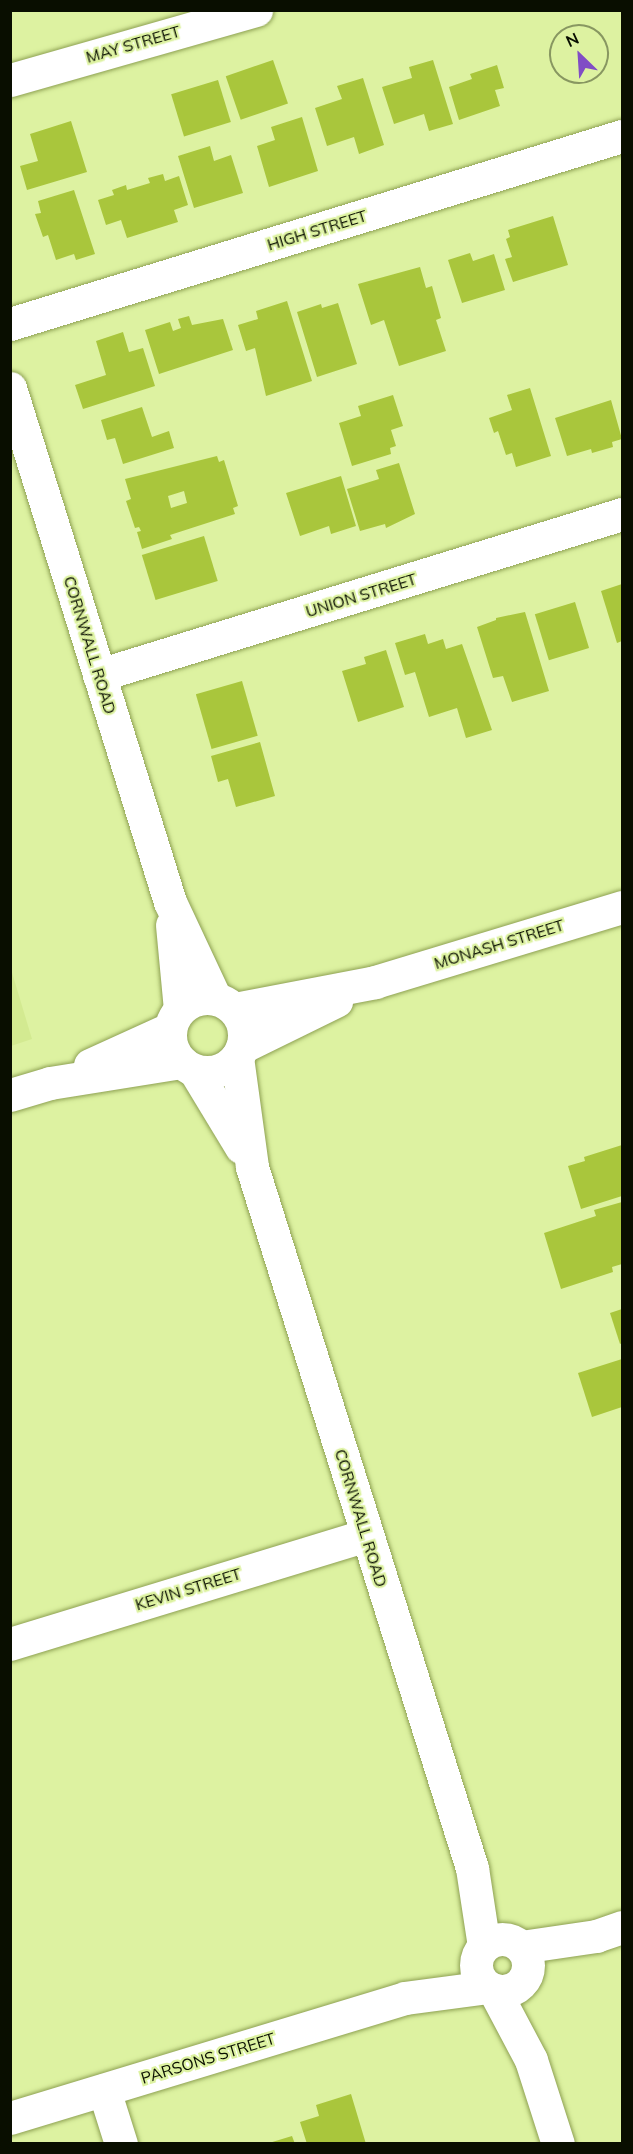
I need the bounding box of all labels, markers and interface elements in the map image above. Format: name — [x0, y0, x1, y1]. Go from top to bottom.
street label: MAY STREET — [84, 21, 182, 67]
north arrow — [549, 24, 609, 84]
text: N — [563, 28, 582, 51]
street label: HIGH STREET — [265, 206, 369, 254]
street label: UNION STREET — [303, 569, 419, 621]
street label: CORNWALL ROAD — [60, 574, 120, 716]
street label: MONASH STREET — [432, 915, 566, 973]
street label: CORNWALL ROAD — [331, 1447, 391, 1589]
street label: KEVIN STREET — [133, 1564, 243, 1614]
street label: PARSONS STREET — [139, 2028, 277, 2088]

